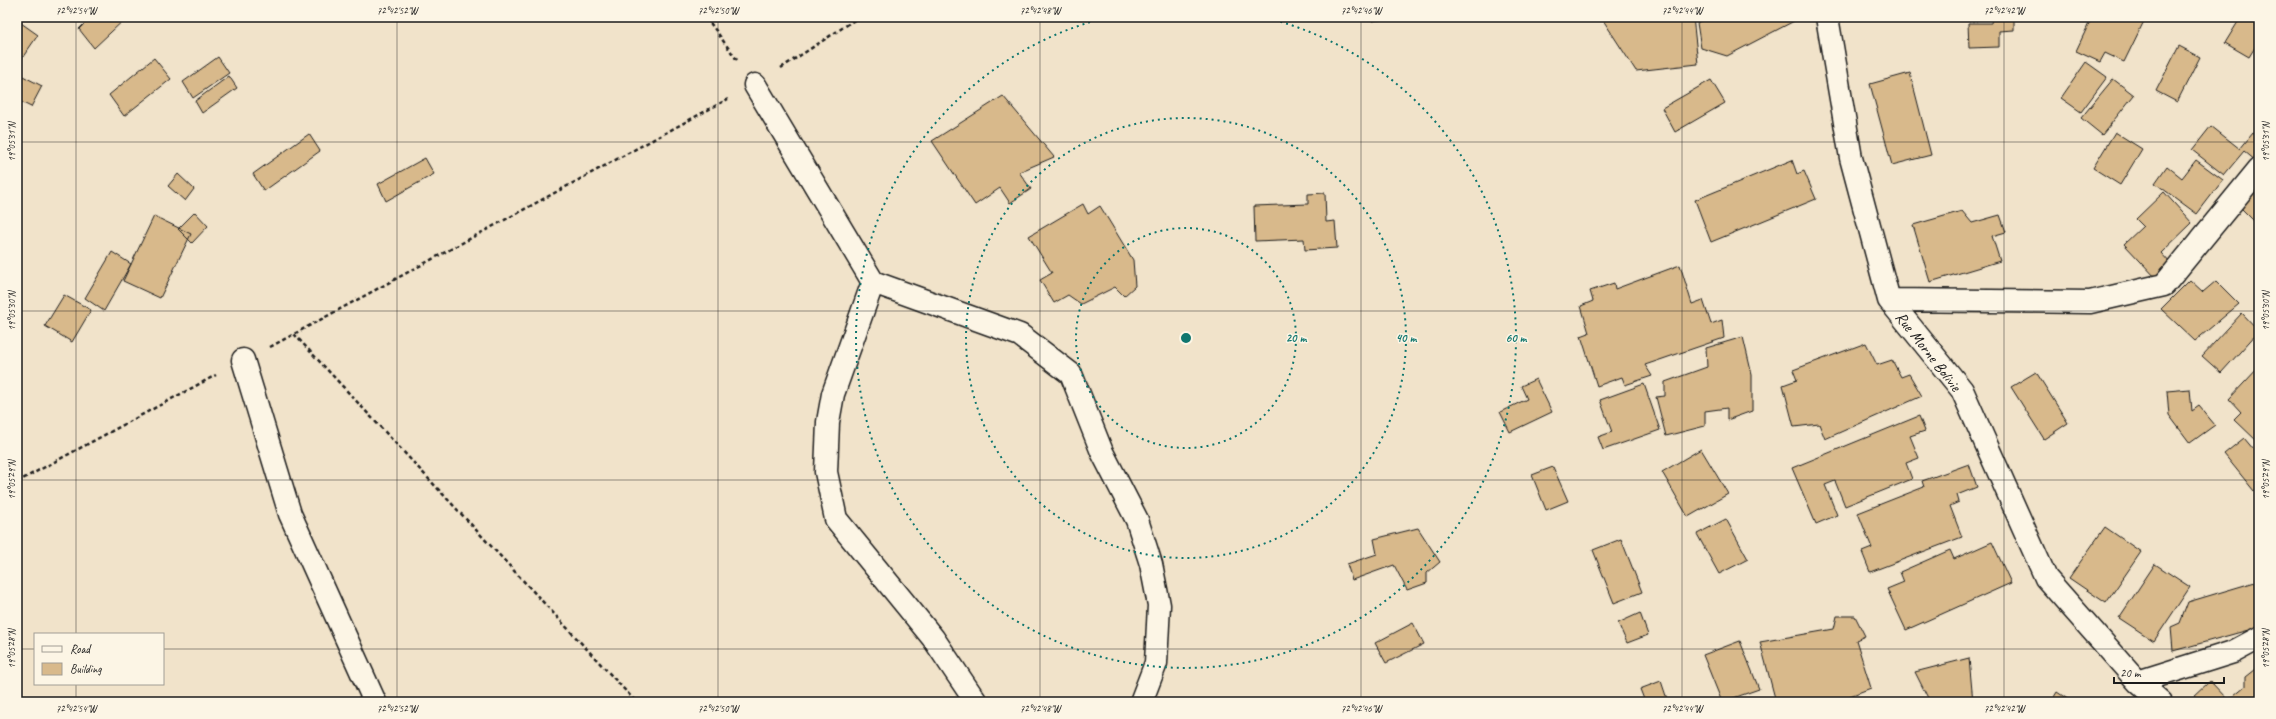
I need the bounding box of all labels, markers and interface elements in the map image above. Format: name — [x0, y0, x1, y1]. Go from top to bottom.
text: 72°42'54"W — [56, 4, 98, 17]
text: 72°42'52"W — [377, 4, 419, 17]
text: 72°42'50"W — [698, 4, 740, 17]
text: 72°42'48"W — [1020, 4, 1062, 17]
text: 72°42'46"W — [1341, 4, 1383, 17]
text: 72°42'44"W — [1662, 4, 1704, 17]
text: 72°42'42"W — [1984, 4, 2026, 17]
text: 19°05'31"N — [5, 120, 18, 162]
text: 19°05'31"N — [2259, 120, 2272, 162]
text: 19°05'30"N — [5, 289, 18, 331]
text: 19°05'30"N — [2259, 289, 2272, 331]
street label: Rue Morne Bolivie — [1891, 308, 1967, 397]
text: 20 m — [1286, 330, 1307, 346]
text: 40 m — [1396, 330, 1417, 346]
text: 60 m — [1506, 330, 1528, 346]
centre of rings — [1179, 331, 1193, 345]
text: 19°05'29"N — [5, 458, 18, 500]
text: 19°05'29"N — [2259, 458, 2272, 500]
text: 19°05'28"N — [5, 627, 18, 669]
text: 19°05'28"N — [2259, 627, 2272, 669]
legend — [34, 633, 164, 685]
text: Road — [70, 641, 92, 657]
scale bar — [2114, 659, 2224, 685]
text: Building — [70, 661, 102, 677]
text: 20 m — [2120, 665, 2142, 681]
text: 72°42'54"W — [56, 702, 98, 715]
text: 72°42'52"W — [377, 702, 419, 715]
text: 72°42'50"W — [698, 702, 740, 715]
text: 72°42'48"W — [1020, 702, 1062, 715]
text: 72°42'46"W — [1341, 702, 1383, 715]
text: 72°42'44"W — [1662, 702, 1704, 715]
text: 72°42'42"W — [1984, 702, 2026, 715]

